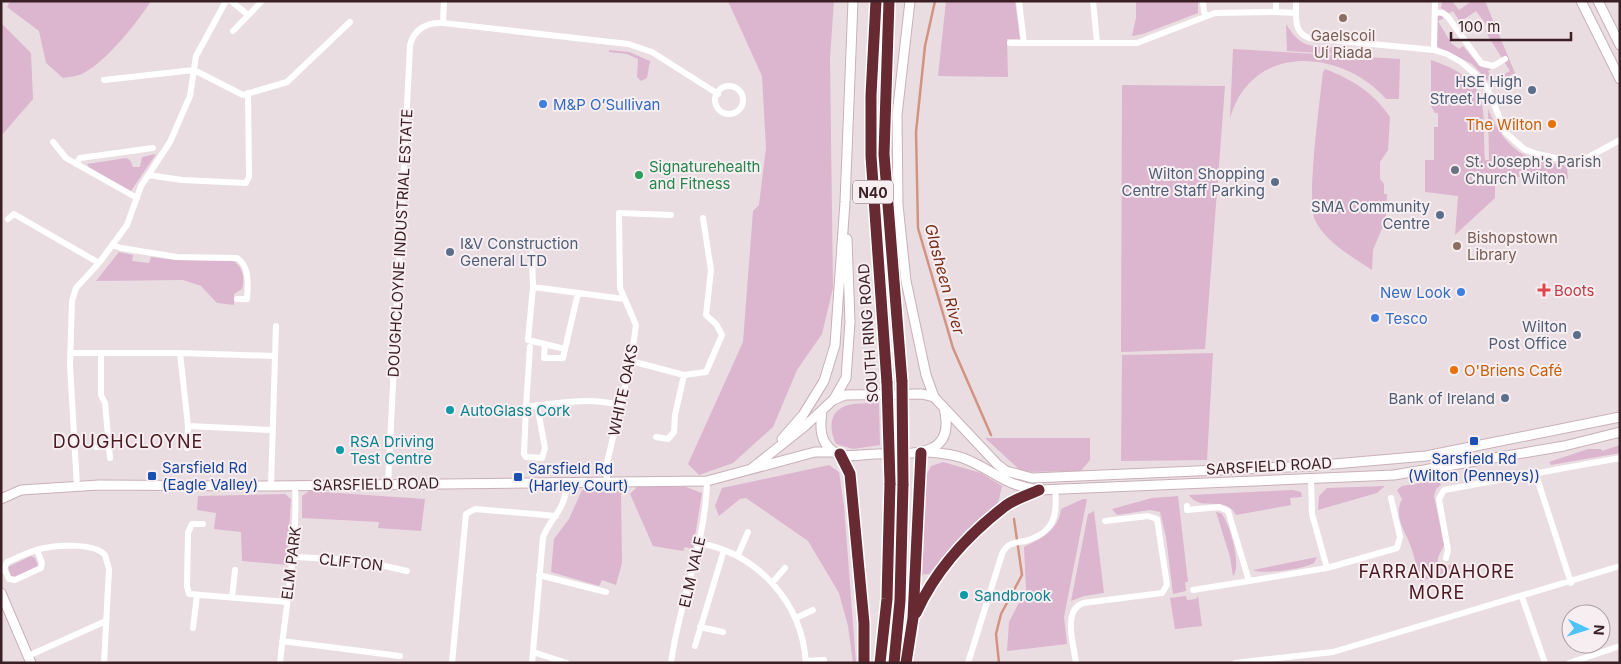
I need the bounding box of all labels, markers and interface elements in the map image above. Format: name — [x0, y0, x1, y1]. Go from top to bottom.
scale bar — [1451, 10, 1571, 42]
marker: Gaelscoil Uí Riada — [1337, 12, 1349, 24]
text: 100 m — [1458, 17, 1500, 36]
place label: Gaelscoil Uí Riada — [1311, 26, 1375, 62]
place label: HSE High Street House — [1430, 72, 1522, 108]
marker: HSE High Street House — [1526, 84, 1538, 96]
place label: M&P O’Sullivan — [553, 95, 660, 114]
marker: M&P O’Sullivan — [537, 98, 549, 110]
street label: DOUGHCLOYNE INDUSTRIAL ESTATE — [383, 108, 417, 378]
place label: The Wilton — [1466, 115, 1542, 134]
marker: The Wilton — [1546, 118, 1558, 130]
place label: St. Joseph's Parish Church Wilton — [1465, 152, 1601, 188]
place label: Signaturehealth and Fitness — [649, 157, 760, 193]
place label: Wilton Shopping Centre Staff Parking — [1122, 164, 1265, 200]
marker: St. Joseph's Parish Church Wilton — [1449, 164, 1461, 176]
marker: Signaturehealth and Fitness — [633, 169, 645, 181]
marker: Wilton Shopping Centre Staff Parking — [1269, 176, 1281, 188]
road number: N40 — [853, 180, 893, 203]
place label: SMA Community Centre — [1311, 197, 1431, 233]
marker: SMA Community Centre — [1434, 209, 1446, 221]
water label: Glasheen River — [921, 221, 970, 338]
place label: Bishopstown Library — [1467, 228, 1558, 264]
place label: I&V Construction General LTD — [460, 234, 578, 270]
marker: Bishopstown Library — [1451, 240, 1463, 252]
marker: I&V Construction General LTD — [444, 246, 456, 258]
street label: SOUTH RING ROAD — [854, 263, 882, 403]
place label: Boots — [1554, 281, 1595, 300]
place label: New Look — [1380, 283, 1452, 302]
marker: Boots — [1538, 284, 1550, 296]
marker: New Look — [1455, 286, 1467, 298]
place label: Tesco — [1385, 309, 1428, 328]
marker: Tesco — [1369, 312, 1381, 324]
place label: Wilton Post Office — [1489, 317, 1567, 353]
marker: Wilton Post Office — [1571, 329, 1583, 341]
street label: WHITE OAKS — [604, 342, 642, 438]
place label: O'Briens Café — [1464, 361, 1562, 380]
marker: O'Briens Café — [1448, 364, 1460, 376]
place label: Bank of Ireland — [1388, 389, 1495, 408]
marker: Bank of Ireland — [1499, 392, 1511, 404]
place label: AutoGlass Cork — [460, 401, 571, 420]
marker: AutoGlass Cork — [444, 404, 456, 416]
district label: DOUGHCLOYNE — [53, 431, 203, 452]
place label: RSA Driving Test Centre — [350, 432, 434, 468]
marker: Sarsfield Rd (Wilton (Penneys)) — [1468, 435, 1480, 447]
marker: RSA Driving Test Centre — [334, 444, 346, 456]
place label: Sarsfield Rd (Wilton (Penneys)) — [1408, 449, 1540, 485]
street label: SARSFIELD ROAD — [1205, 453, 1333, 479]
place label: Sarsfield Rd (Eagle Valley) — [162, 458, 258, 494]
place label: Sarsfield Rd (Harley Court) — [528, 459, 629, 495]
marker: Sarsfield Rd (Eagle Valley) — [146, 470, 158, 482]
marker: Sarsfield Rd (Harley Court) — [512, 471, 524, 483]
street label: SARSFIELD ROAD — [313, 473, 439, 495]
street label: ELM PARK — [277, 525, 305, 601]
street label: ELM VALE — [675, 535, 709, 609]
street label: CLIFTON — [318, 549, 384, 575]
district label: FARRANDAHORE MORE — [1359, 561, 1515, 603]
place label: Sandbrook — [974, 586, 1052, 605]
marker: Sandbrook — [958, 589, 970, 601]
north arrow — [1561, 604, 1611, 654]
text: N — [1591, 624, 1608, 636]

